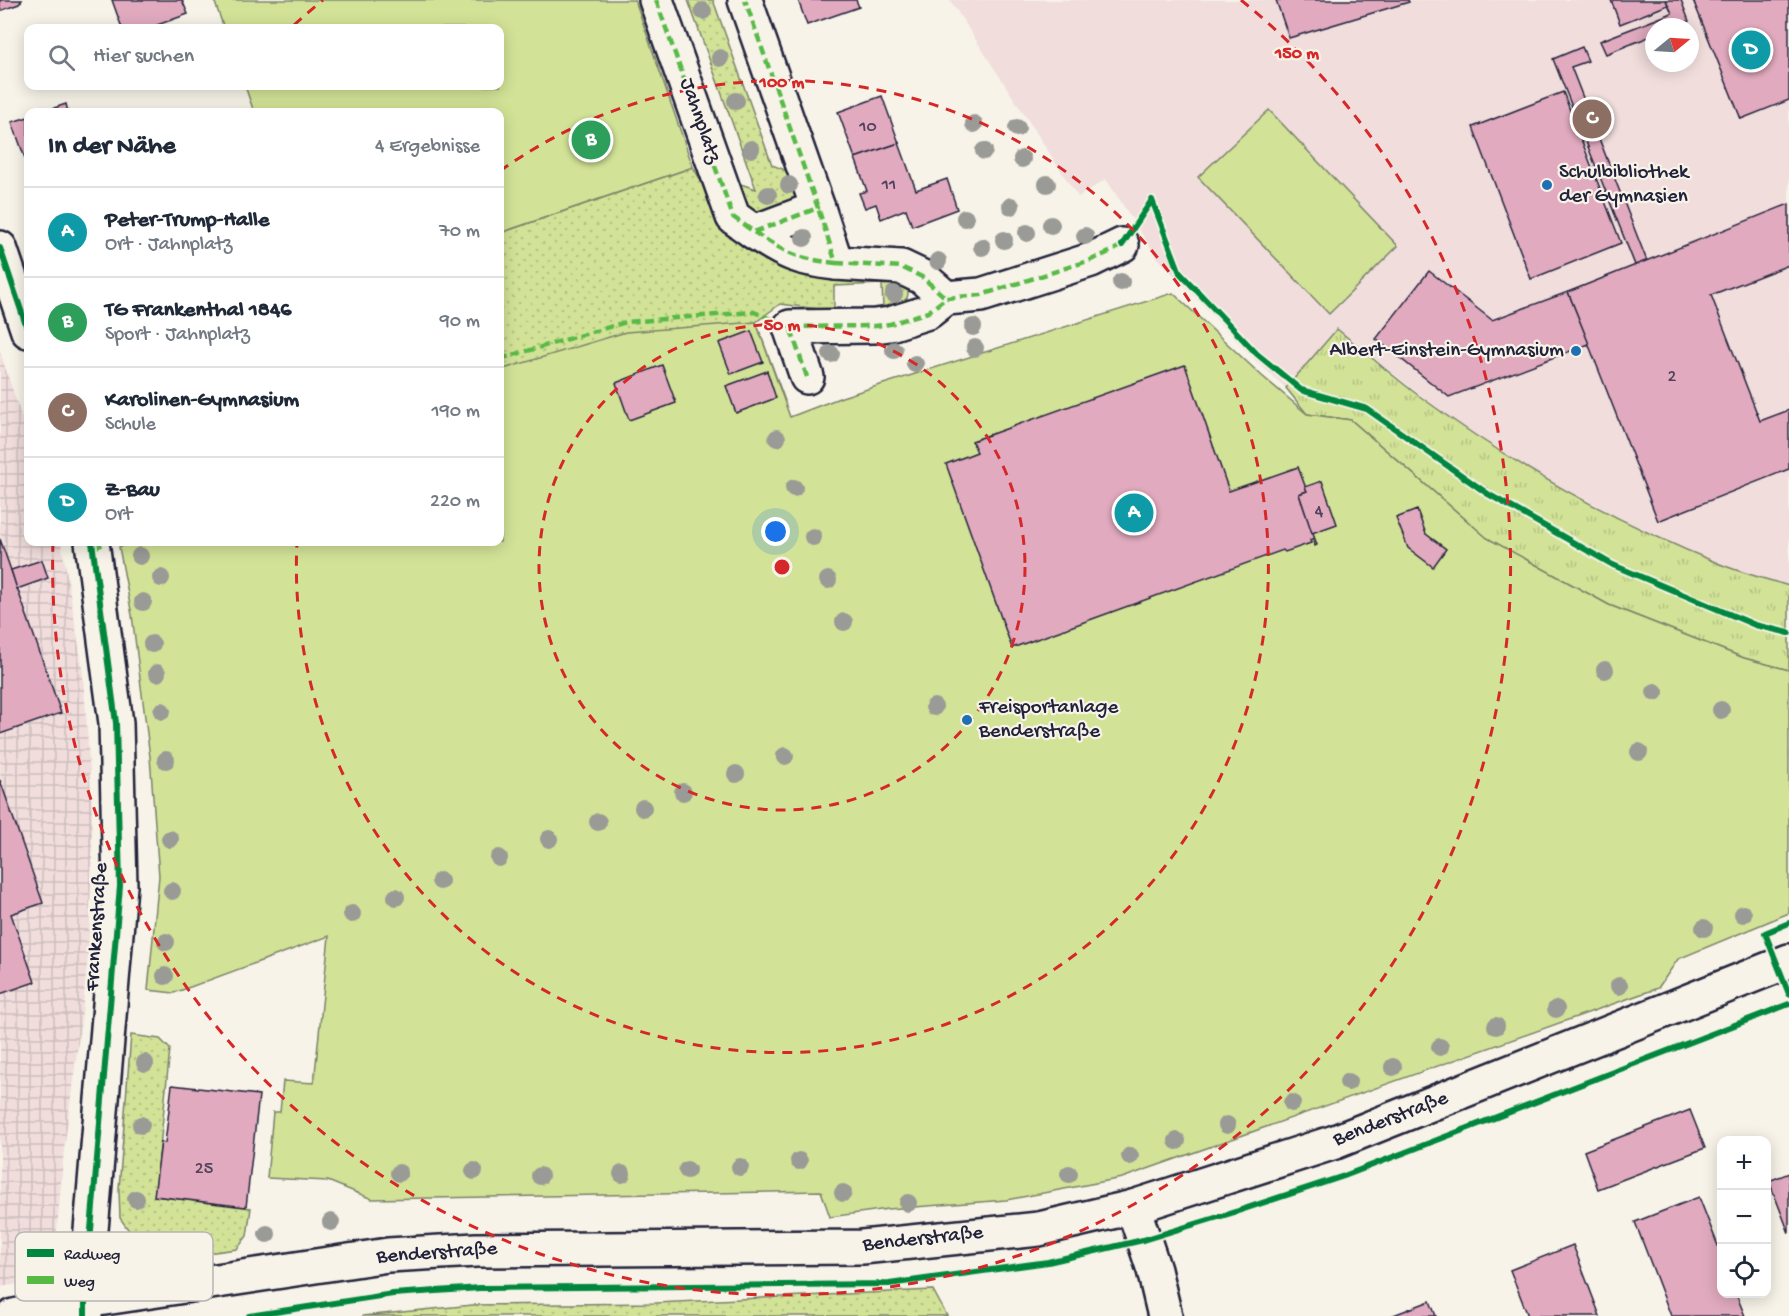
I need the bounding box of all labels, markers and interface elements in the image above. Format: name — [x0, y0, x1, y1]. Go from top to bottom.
north arrow — [1645, 18, 1699, 72]
search box — [24, 24, 504, 90]
pin: D — [1732, 28, 1770, 72]
icon: search — [45, 41, 78, 74]
text: Hier suchen — [93, 44, 194, 70]
text: 150 m — [1274, 44, 1319, 65]
text: 100 m — [759, 73, 805, 94]
street label: Jahnplatz — [673, 75, 725, 168]
pin: C — [1572, 96, 1612, 142]
house number: 10 — [858, 117, 877, 138]
pin: B — [572, 118, 610, 162]
text: In der Nähe — [48, 132, 176, 163]
text: 4 Ergebnisse — [375, 136, 480, 159]
place label: Schulbibliothek der Gymnasien — [1559, 161, 1691, 210]
house number: 11 — [881, 175, 896, 196]
marker: Schulbibliothek der Gymnasien — [1540, 178, 1554, 192]
text: Peter-Trump-Halle — [105, 208, 269, 234]
text: A — [62, 221, 73, 244]
text: 70 m — [439, 221, 480, 244]
text: Ort · Jahnplatz — [105, 234, 232, 257]
text: TG Frankenthal 1846 — [105, 298, 291, 324]
text: B — [62, 311, 73, 334]
text: 90 m — [440, 311, 480, 334]
text: 50 m — [764, 316, 801, 337]
text: Sport · Jahnplatz — [105, 324, 250, 347]
place label: Albert-Einstein-Gymnasium — [1329, 339, 1564, 364]
marker: Albert-Einstein-Gymnasium — [1569, 344, 1583, 358]
house number: 2 — [1668, 367, 1677, 388]
text: Karolinen-Gymnasium — [105, 388, 299, 414]
text: C — [62, 401, 73, 424]
text: 190 m — [432, 401, 480, 424]
text: Schule — [105, 414, 156, 437]
text: Z-Bau — [105, 478, 160, 504]
pin: A — [1114, 490, 1154, 536]
text: D — [61, 491, 74, 514]
text: 220 m — [430, 491, 480, 514]
house number: 4 — [1315, 502, 1324, 523]
text: Ort — [105, 504, 132, 527]
your location — [761, 517, 790, 546]
centre of rings — [772, 557, 792, 577]
place label: Freisportanlage Benderstraße — [978, 696, 1119, 745]
marker: Freisportanlage Benderstraße — [960, 713, 974, 727]
street label: Frankenstraße — [81, 861, 115, 993]
street label: Benderstraße — [1329, 1086, 1453, 1154]
map controls — [1717, 1136, 1771, 1298]
button: + — [1717, 1136, 1771, 1190]
house number: 25 — [195, 1159, 213, 1180]
button: − — [1717, 1190, 1771, 1244]
street label: Benderstraße — [860, 1221, 986, 1259]
legend — [15, 1232, 213, 1301]
street label: Benderstraße — [375, 1237, 499, 1271]
button: locate — [1717, 1244, 1771, 1298]
text: Radweg — [64, 1247, 120, 1266]
text: Weg — [64, 1274, 95, 1293]

